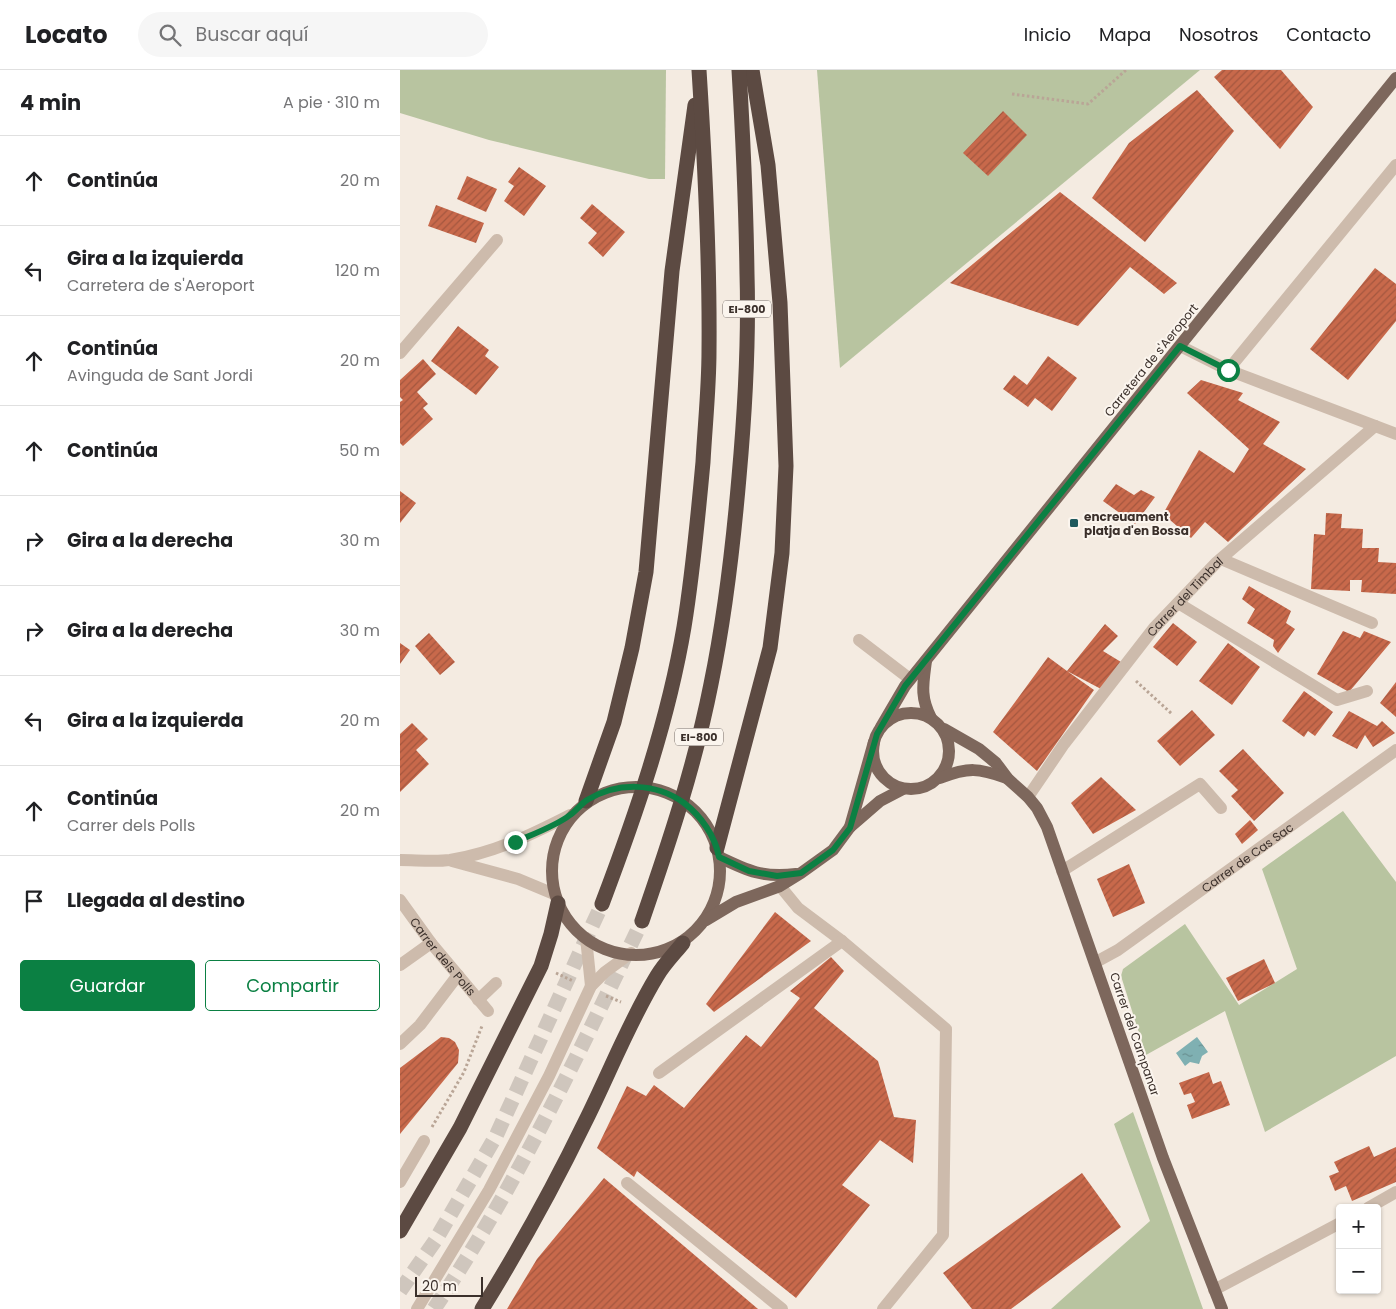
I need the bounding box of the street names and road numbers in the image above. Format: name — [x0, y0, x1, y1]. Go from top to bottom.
road number: EI-800 — [723, 300, 771, 318]
street label: Carretera de s'Aeroport — [1100, 300, 1202, 420]
street label: Carrer del Timbal — [1142, 552, 1226, 640]
road number: EI-800 — [675, 729, 723, 746]
street label: Carrer de Cas Sac — [1198, 818, 1296, 896]
street label: Carrer dels Polls — [406, 914, 480, 999]
street label: Carrer del Campanar — [1106, 970, 1164, 1098]

